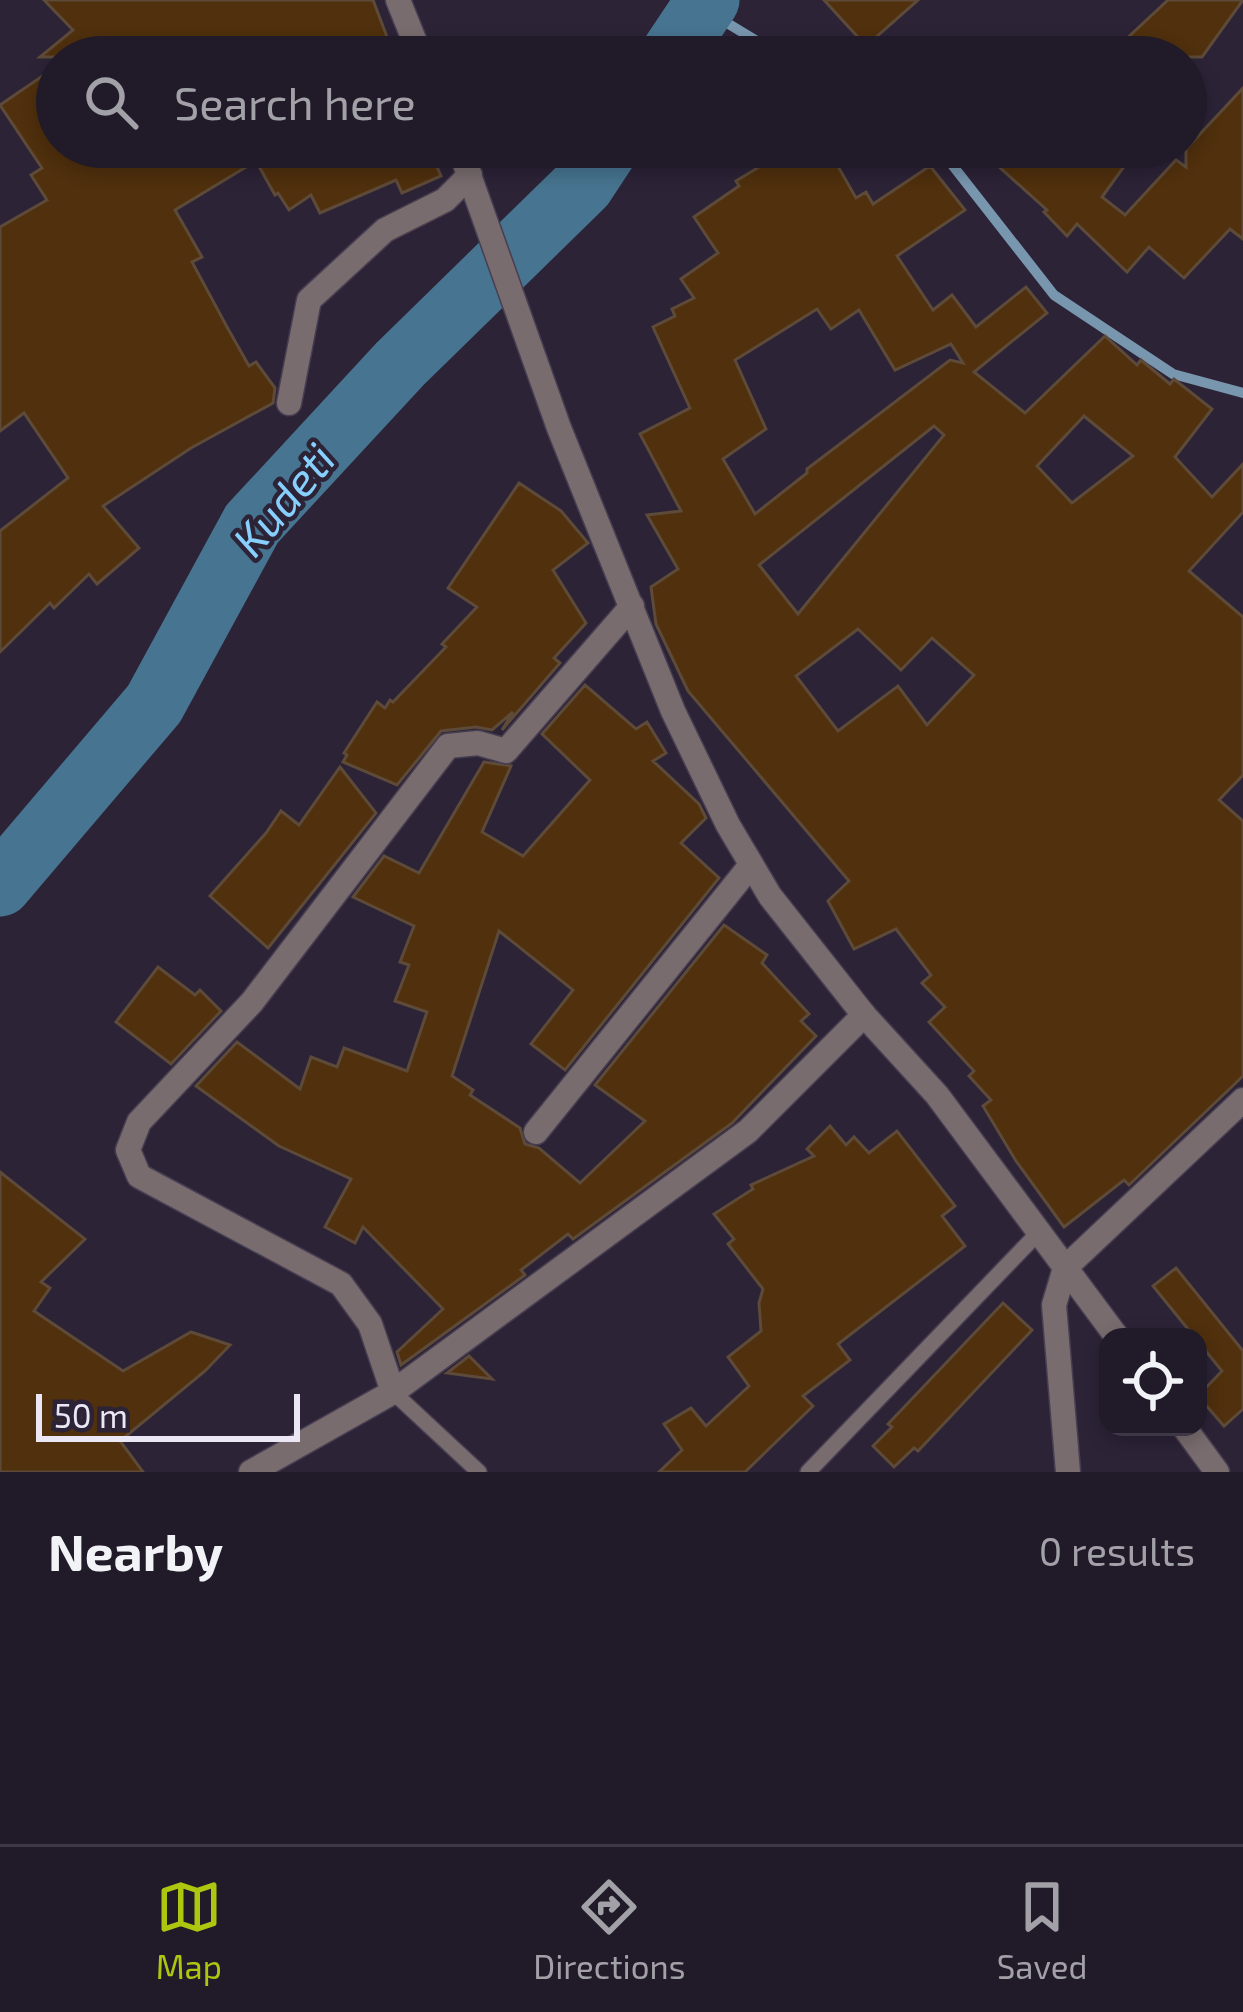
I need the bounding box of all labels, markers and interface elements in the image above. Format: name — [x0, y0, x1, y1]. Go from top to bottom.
search box — [36, 36, 1207, 168]
icon: search — [78, 69, 144, 135]
text: Search here — [174, 75, 416, 129]
water label: Kudeti — [220, 432, 345, 566]
map controls — [1099, 1328, 1207, 1436]
button: locate — [1099, 1328, 1207, 1436]
scale bar — [36, 1388, 300, 1441]
text: 50 m — [54, 1395, 128, 1435]
text: Nearby — [48, 1520, 223, 1581]
text: 0 results — [1039, 1527, 1195, 1574]
tab: Map — [156, 1874, 222, 1986]
tab: Directions — [533, 1874, 685, 1986]
tab: Saved — [997, 1874, 1087, 1986]

